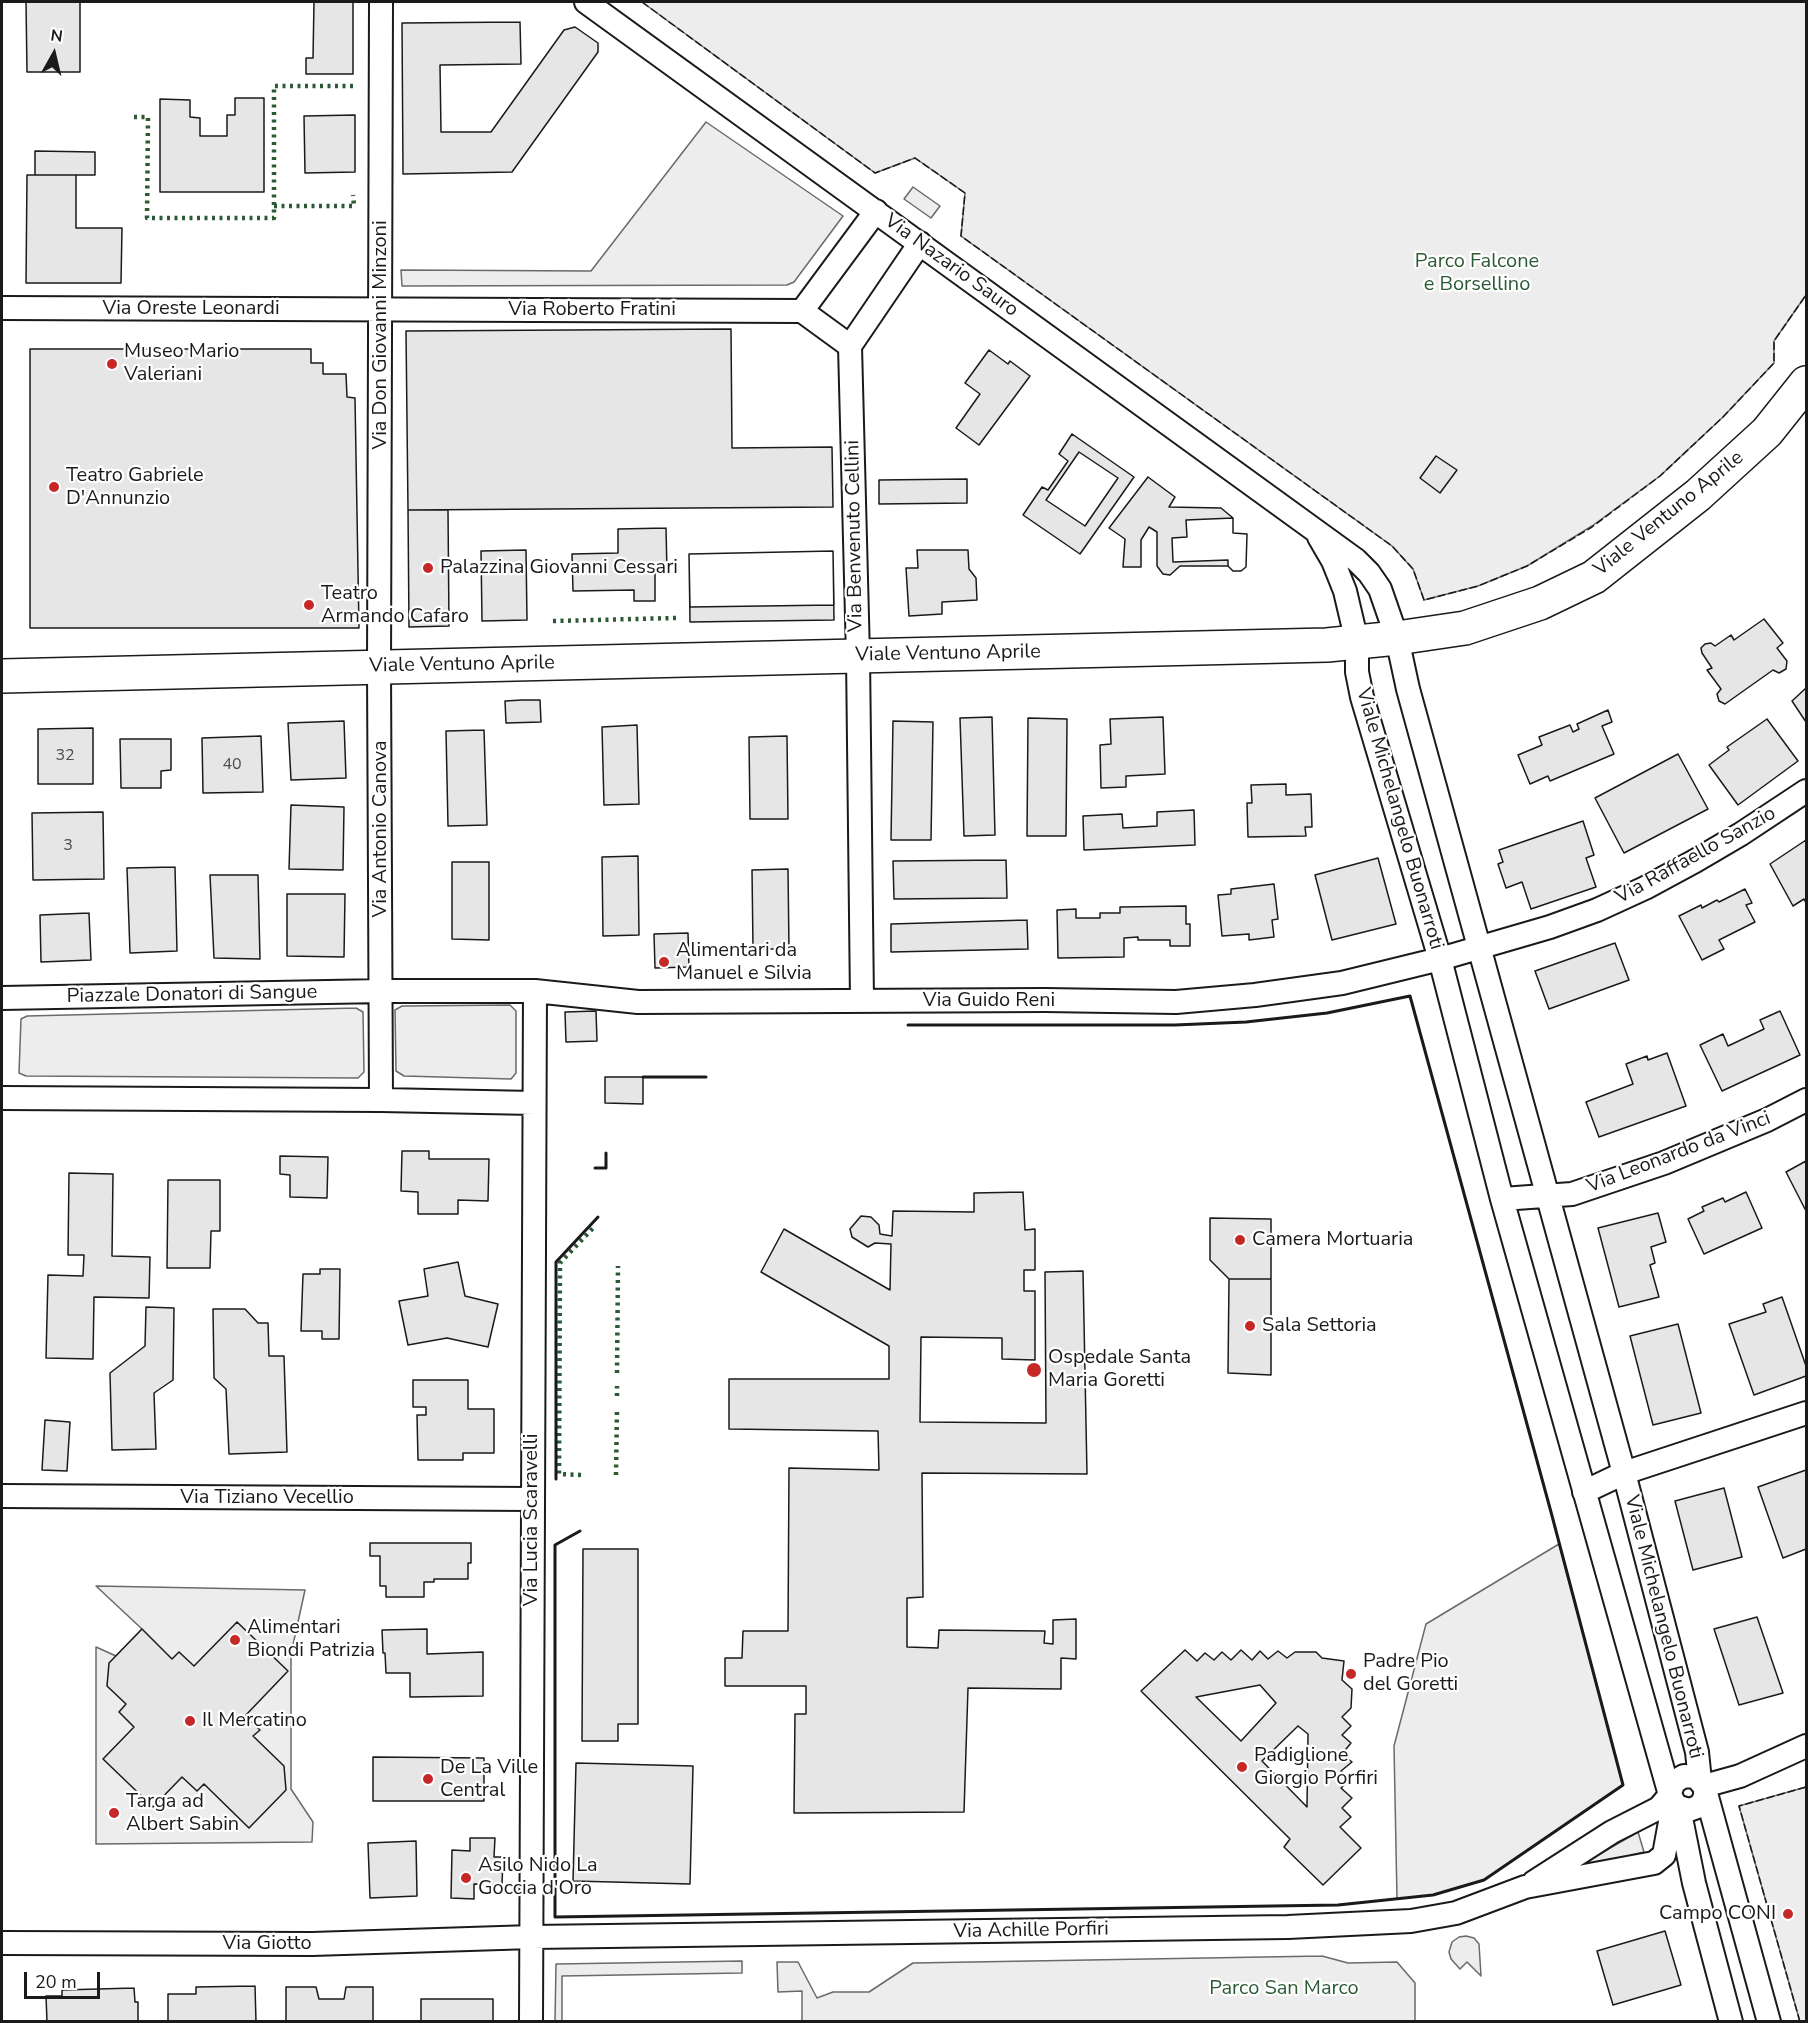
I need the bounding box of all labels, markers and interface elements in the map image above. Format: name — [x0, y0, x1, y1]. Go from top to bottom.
north arrow — [24, 24, 84, 84]
text: N — [49, 24, 64, 48]
street label: Via Nazario Sauro — [879, 209, 1023, 323]
street label: Via Don Giovanni Minzoni — [369, 220, 393, 450]
park label: Parco Falcone e Borsellino — [1415, 250, 1539, 297]
street label: Via Oreste Leonardi — [102, 297, 280, 321]
street label: Via Roberto Fratini — [508, 298, 676, 322]
place label: Museo Mario Valeriani — [124, 340, 239, 387]
marker: Museo Mario Valeriani — [105, 357, 119, 371]
street label: Via Benvenuto Cellini — [841, 440, 869, 632]
street label: Viale Ventuno Aprile — [1589, 446, 1749, 582]
place label: Teatro Gabriele D'Annunzio — [66, 464, 204, 511]
marker: Teatro Gabriele D'Annunzio — [47, 480, 61, 494]
place label: Palazzina Giovanni Cessari — [440, 556, 678, 580]
marker: Palazzina Giovanni Cessari — [421, 561, 435, 575]
place label: Teatro Armando Cafaro — [321, 582, 469, 629]
marker: Teatro Armando Cafaro — [302, 598, 316, 612]
street label: Viale Ventuno Aprile — [855, 640, 1041, 668]
street label: Viale Ventuno Aprile — [369, 651, 555, 679]
street label: Viale Michelangelo Buonarroti — [1350, 686, 1448, 952]
street label: Via Antonio Canova — [369, 740, 393, 918]
house number: 32 — [55, 746, 75, 766]
house number: 40 — [222, 755, 242, 775]
street label: Via Raffaello Sanzio — [1612, 802, 1780, 910]
house number: 3 — [63, 836, 73, 856]
place label: Alimentari da Manuel e Silvia — [676, 939, 812, 986]
marker: Alimentari da Manuel e Silvia — [657, 955, 671, 969]
street label: Piazzale Donatori di Sangue — [66, 981, 318, 1009]
street label: Via Guido Reni — [923, 989, 1055, 1013]
street label: Via Leonardo da Vinci — [1584, 1107, 1774, 1199]
place label: Camera Mortuaria — [1252, 1228, 1413, 1252]
marker: Camera Mortuaria — [1233, 1233, 1247, 1247]
place label: Sala Settoria — [1262, 1314, 1377, 1338]
marker: Sala Settoria — [1243, 1319, 1257, 1333]
place label: Ospedale Santa Maria Goretti — [1048, 1346, 1191, 1393]
marker: Ospedale Santa Maria Goretti — [1025, 1361, 1043, 1379]
street label: Via Lucia Scaravelli — [520, 1434, 544, 1606]
street label: Via Tiziano Vecellio — [180, 1486, 354, 1510]
street label: Viale Michelangelo Buonarroti — [1619, 1493, 1707, 1761]
place label: Alimentari Biondi Patrizia — [247, 1616, 375, 1663]
marker: Alimentari Biondi Patrizia — [228, 1633, 242, 1647]
place label: Padre Pio del Goretti — [1363, 1650, 1458, 1697]
marker: Padre Pio del Goretti — [1344, 1667, 1358, 1681]
place label: Il Mercatino — [202, 1709, 307, 1733]
marker: Il Mercatino — [183, 1714, 197, 1728]
place label: Padiglione Giorgio Porfiri — [1254, 1744, 1378, 1791]
place label: De La Ville Central — [440, 1756, 538, 1803]
marker: Padiglione Giorgio Porfiri — [1235, 1760, 1249, 1774]
marker: De La Ville Central — [421, 1772, 435, 1786]
place label: Targa ad Albert Sabin — [126, 1790, 239, 1837]
marker: Targa ad Albert Sabin — [107, 1806, 121, 1820]
place label: Asilo Nido La Goccia d'Oro — [478, 1854, 598, 1901]
marker: Asilo Nido La Goccia d'Oro — [459, 1871, 473, 1885]
place label: Campo CONI — [1659, 1902, 1776, 1926]
marker: Campo CONI — [1781, 1907, 1795, 1921]
street label: Via Achille Porfiri — [953, 1918, 1109, 1944]
street label: Via Giotto — [222, 1932, 312, 1956]
scale bar — [27, 1960, 104, 1998]
text: 20 m — [35, 1970, 77, 1994]
park label: Parco San Marco — [1209, 1977, 1359, 2001]

